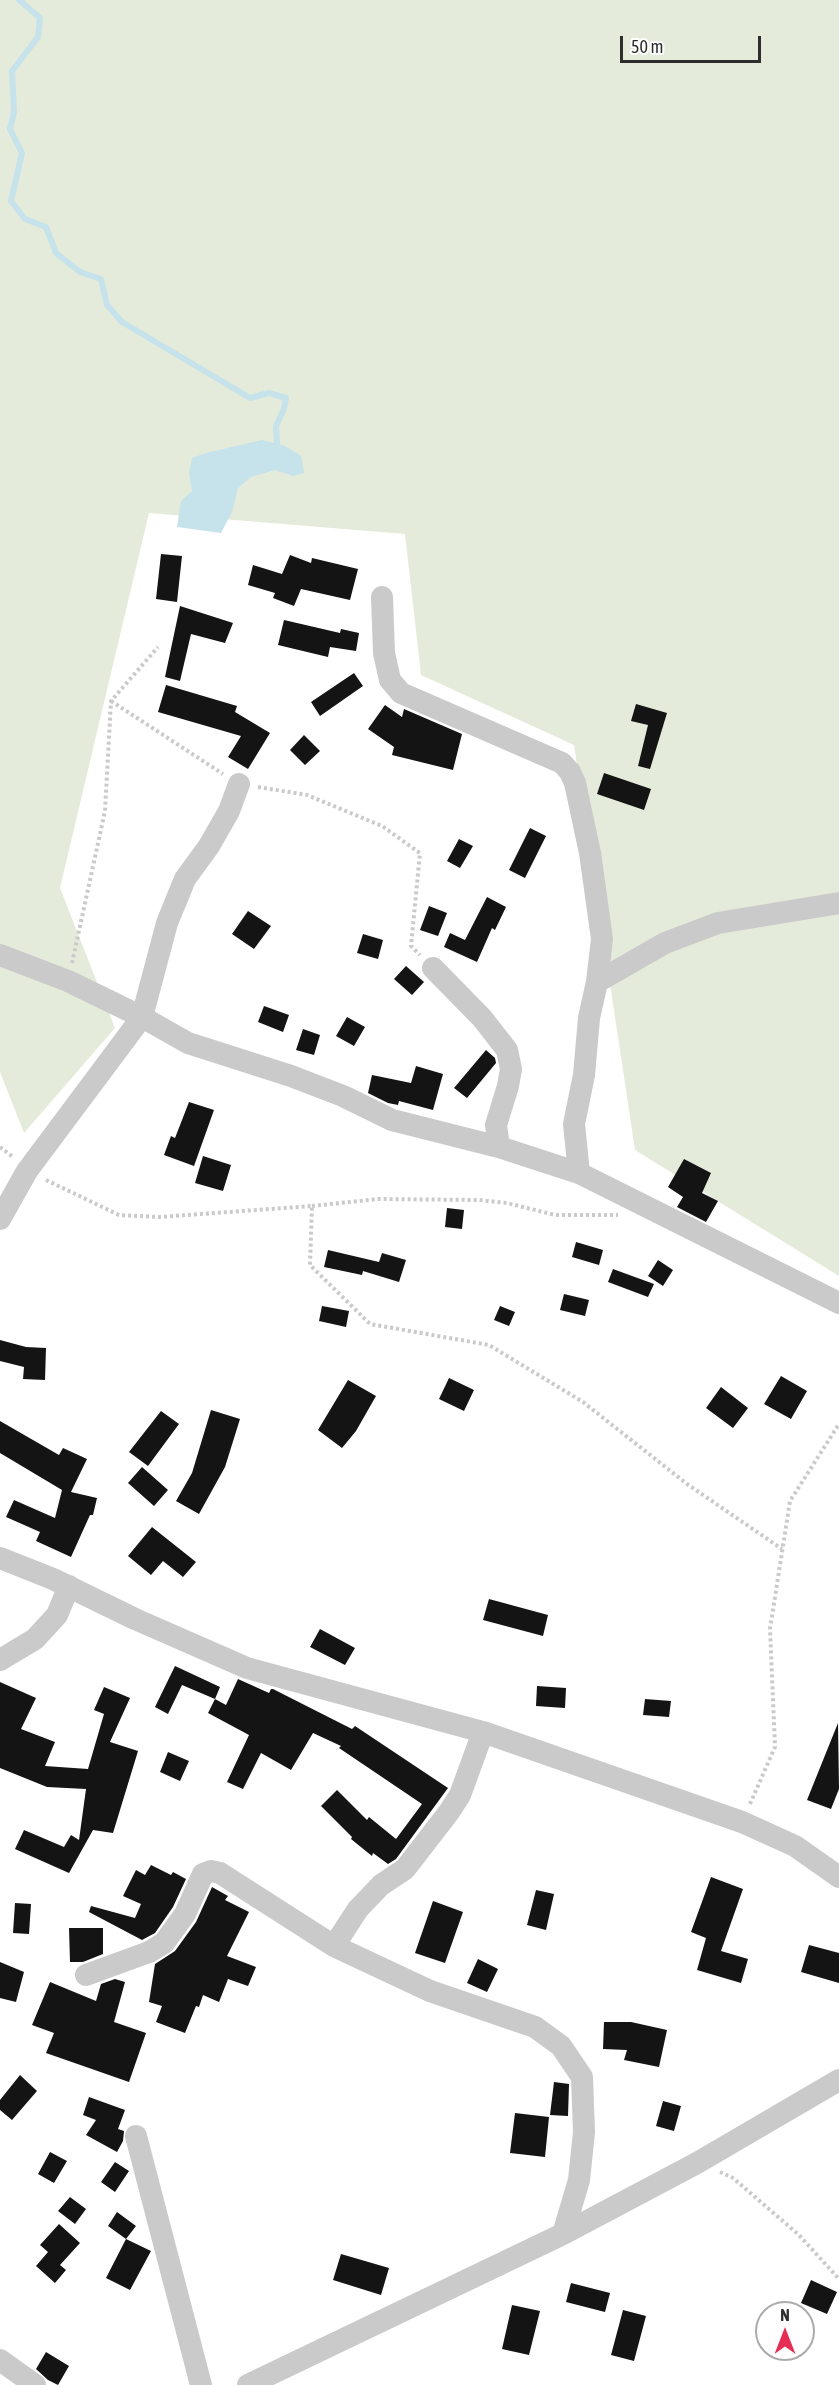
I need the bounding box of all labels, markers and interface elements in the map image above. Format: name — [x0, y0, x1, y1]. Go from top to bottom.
scale bar — [623, 24, 764, 62]
text: 50 m — [631, 36, 663, 57]
north arrow — [755, 2301, 815, 2361]
text: N — [780, 2306, 790, 2324]

